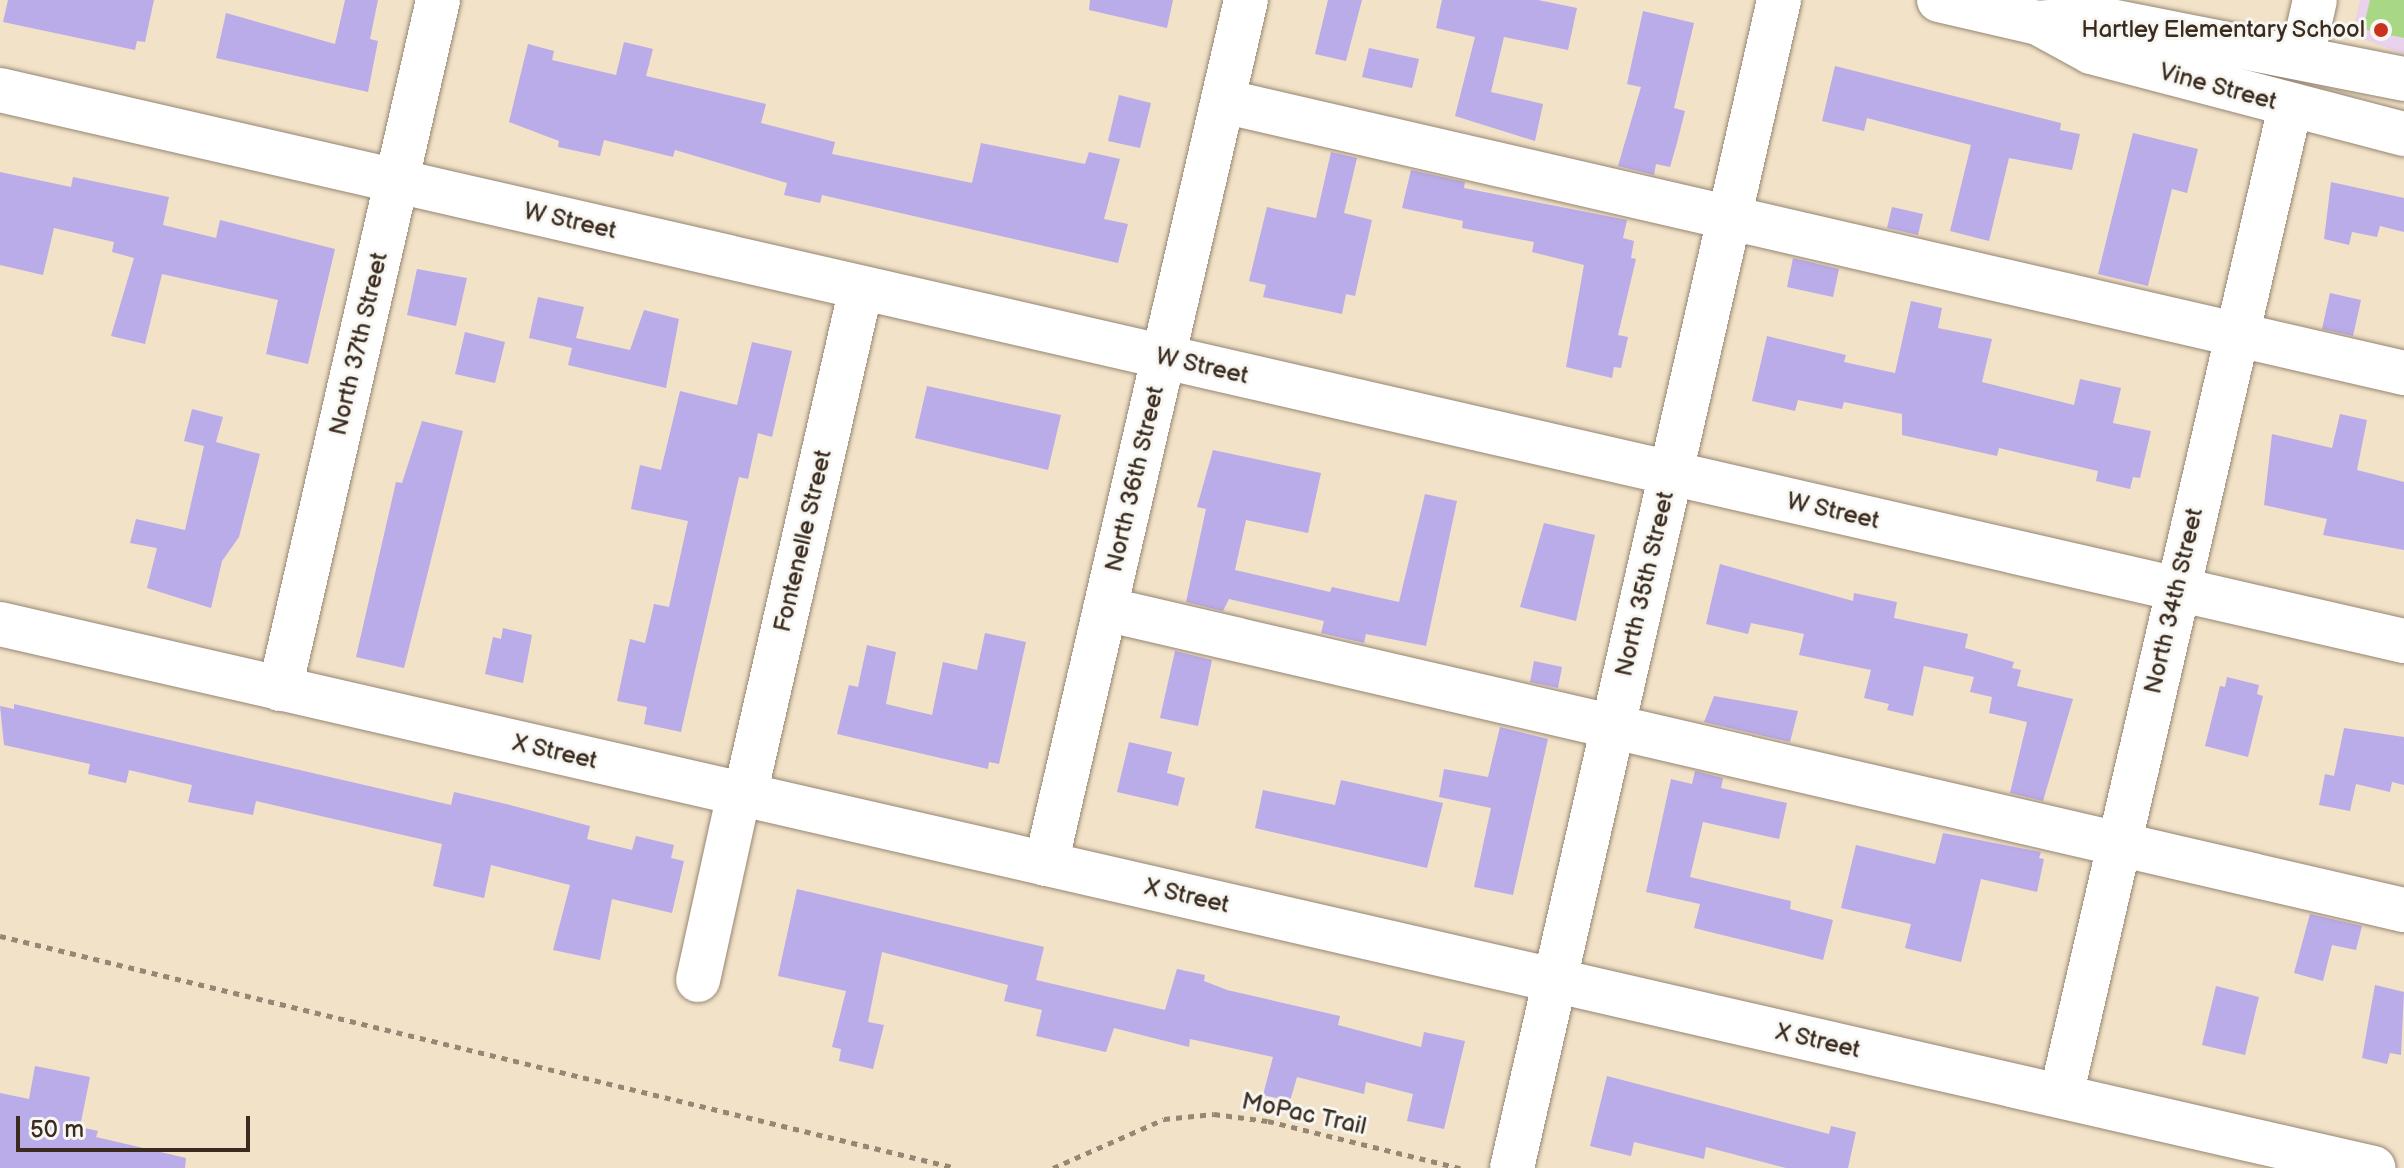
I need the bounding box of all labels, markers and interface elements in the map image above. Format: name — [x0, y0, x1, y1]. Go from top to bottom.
place label: Hartley Elementary School — [2078, 16, 2365, 44]
marker: Hartley Elementary School — [2372, 21, 2390, 39]
street label: Vine Street — [2156, 57, 2280, 117]
street label: W Street — [521, 196, 619, 246]
street label: North 37th Street — [324, 250, 394, 438]
street label: W Street — [1153, 341, 1251, 391]
street label: North 36th Street — [1100, 383, 1170, 575]
street label: Fontenelle Street — [768, 447, 838, 635]
street label: W Street — [1784, 486, 1882, 536]
street label: North 35th Street — [1610, 489, 1680, 679]
street label: North 34th Street — [2139, 505, 2209, 697]
street label: X Street — [510, 728, 600, 776]
street label: X Street — [1142, 872, 1232, 920]
street label: X Street — [1773, 1017, 1863, 1065]
street label: MoPac Trail — [1239, 1087, 1369, 1141]
scale bar — [20, 1100, 254, 1150]
text: 50 m — [30, 1115, 84, 1144]

